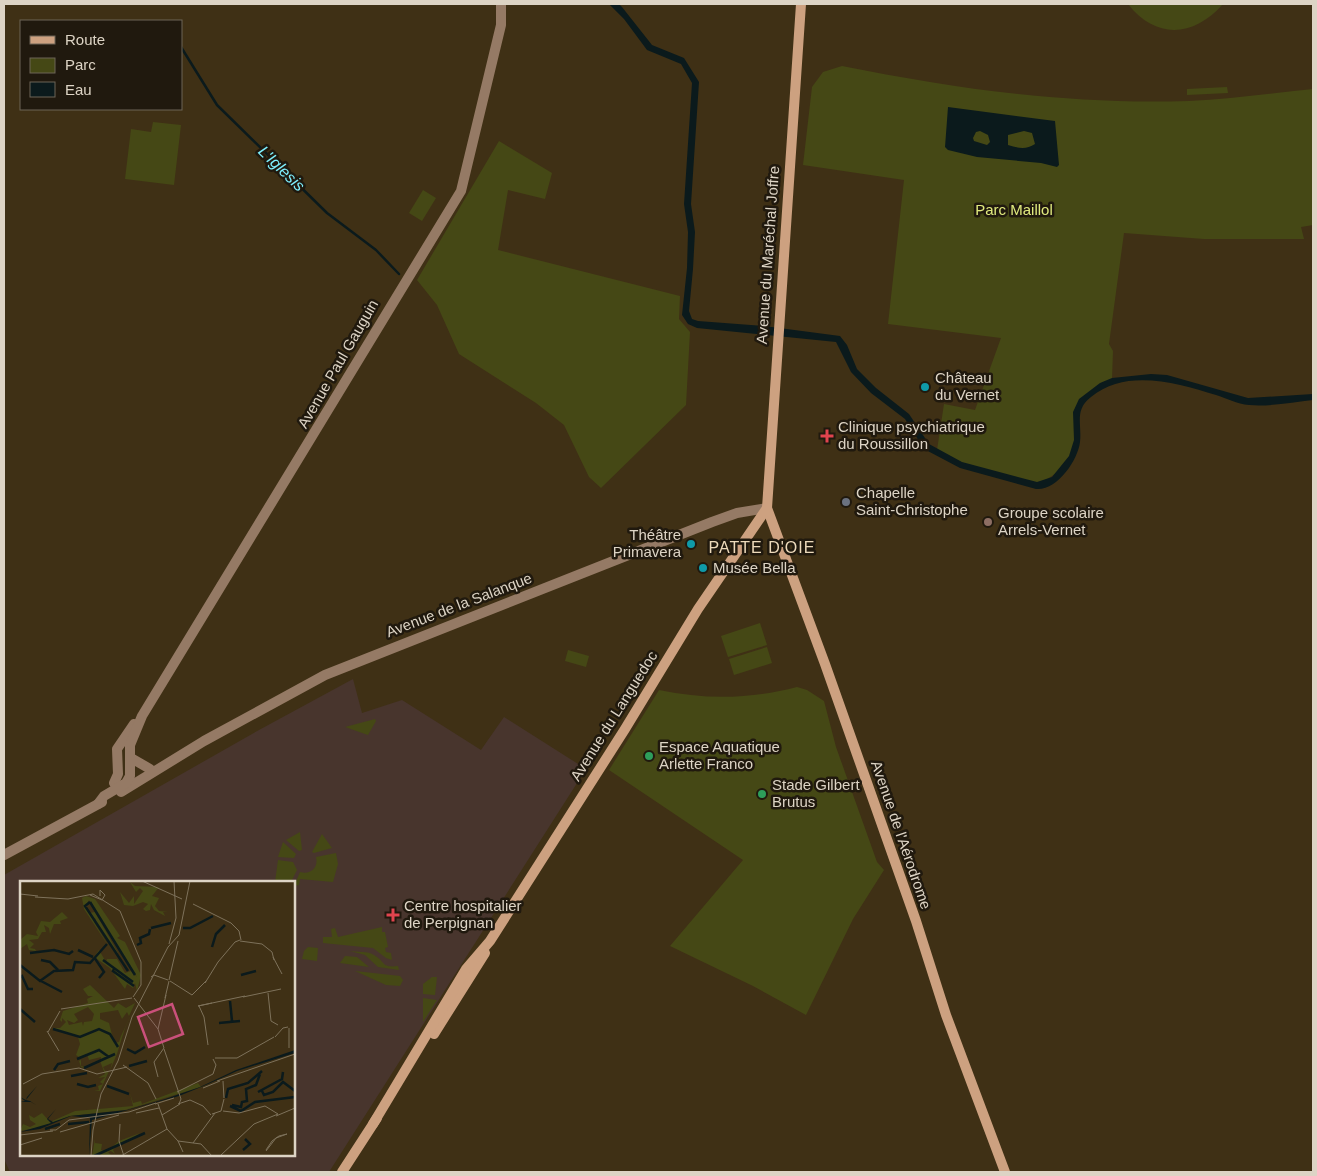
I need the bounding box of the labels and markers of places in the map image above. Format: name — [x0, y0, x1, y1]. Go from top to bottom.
place label: Château du Vernet — [935, 369, 1000, 403]
marker: Château du Vernet — [919, 381, 931, 393]
place label: Clinique psychiatrique du Roussillon — [838, 418, 985, 452]
marker: Clinique psychiatrique du Roussillon — [820, 429, 834, 443]
place label: Chapelle Saint-Christophe — [856, 484, 968, 518]
marker: Chapelle Saint-Christophe — [840, 496, 852, 508]
place label: Groupe scolaire Arrels-Vernet — [998, 504, 1104, 538]
marker: Groupe scolaire Arrels-Vernet — [982, 516, 994, 528]
place label: Théâtre Primavera — [613, 526, 682, 560]
marker: Théâtre Primavera — [685, 538, 697, 550]
place label: Musée Bella — [713, 559, 796, 576]
marker: Musée Bella — [697, 562, 709, 574]
place label: Espace Aquatique Arlette Franco — [659, 738, 780, 772]
marker: Espace Aquatique Arlette Franco — [643, 750, 655, 762]
place label: Stade Gilbert Brutus — [772, 776, 860, 810]
marker: Stade Gilbert Brutus — [756, 788, 768, 800]
place label: Centre hospitalier de Perpignan — [404, 897, 522, 931]
marker: Centre hospitalier de Perpignan — [386, 908, 400, 922]

